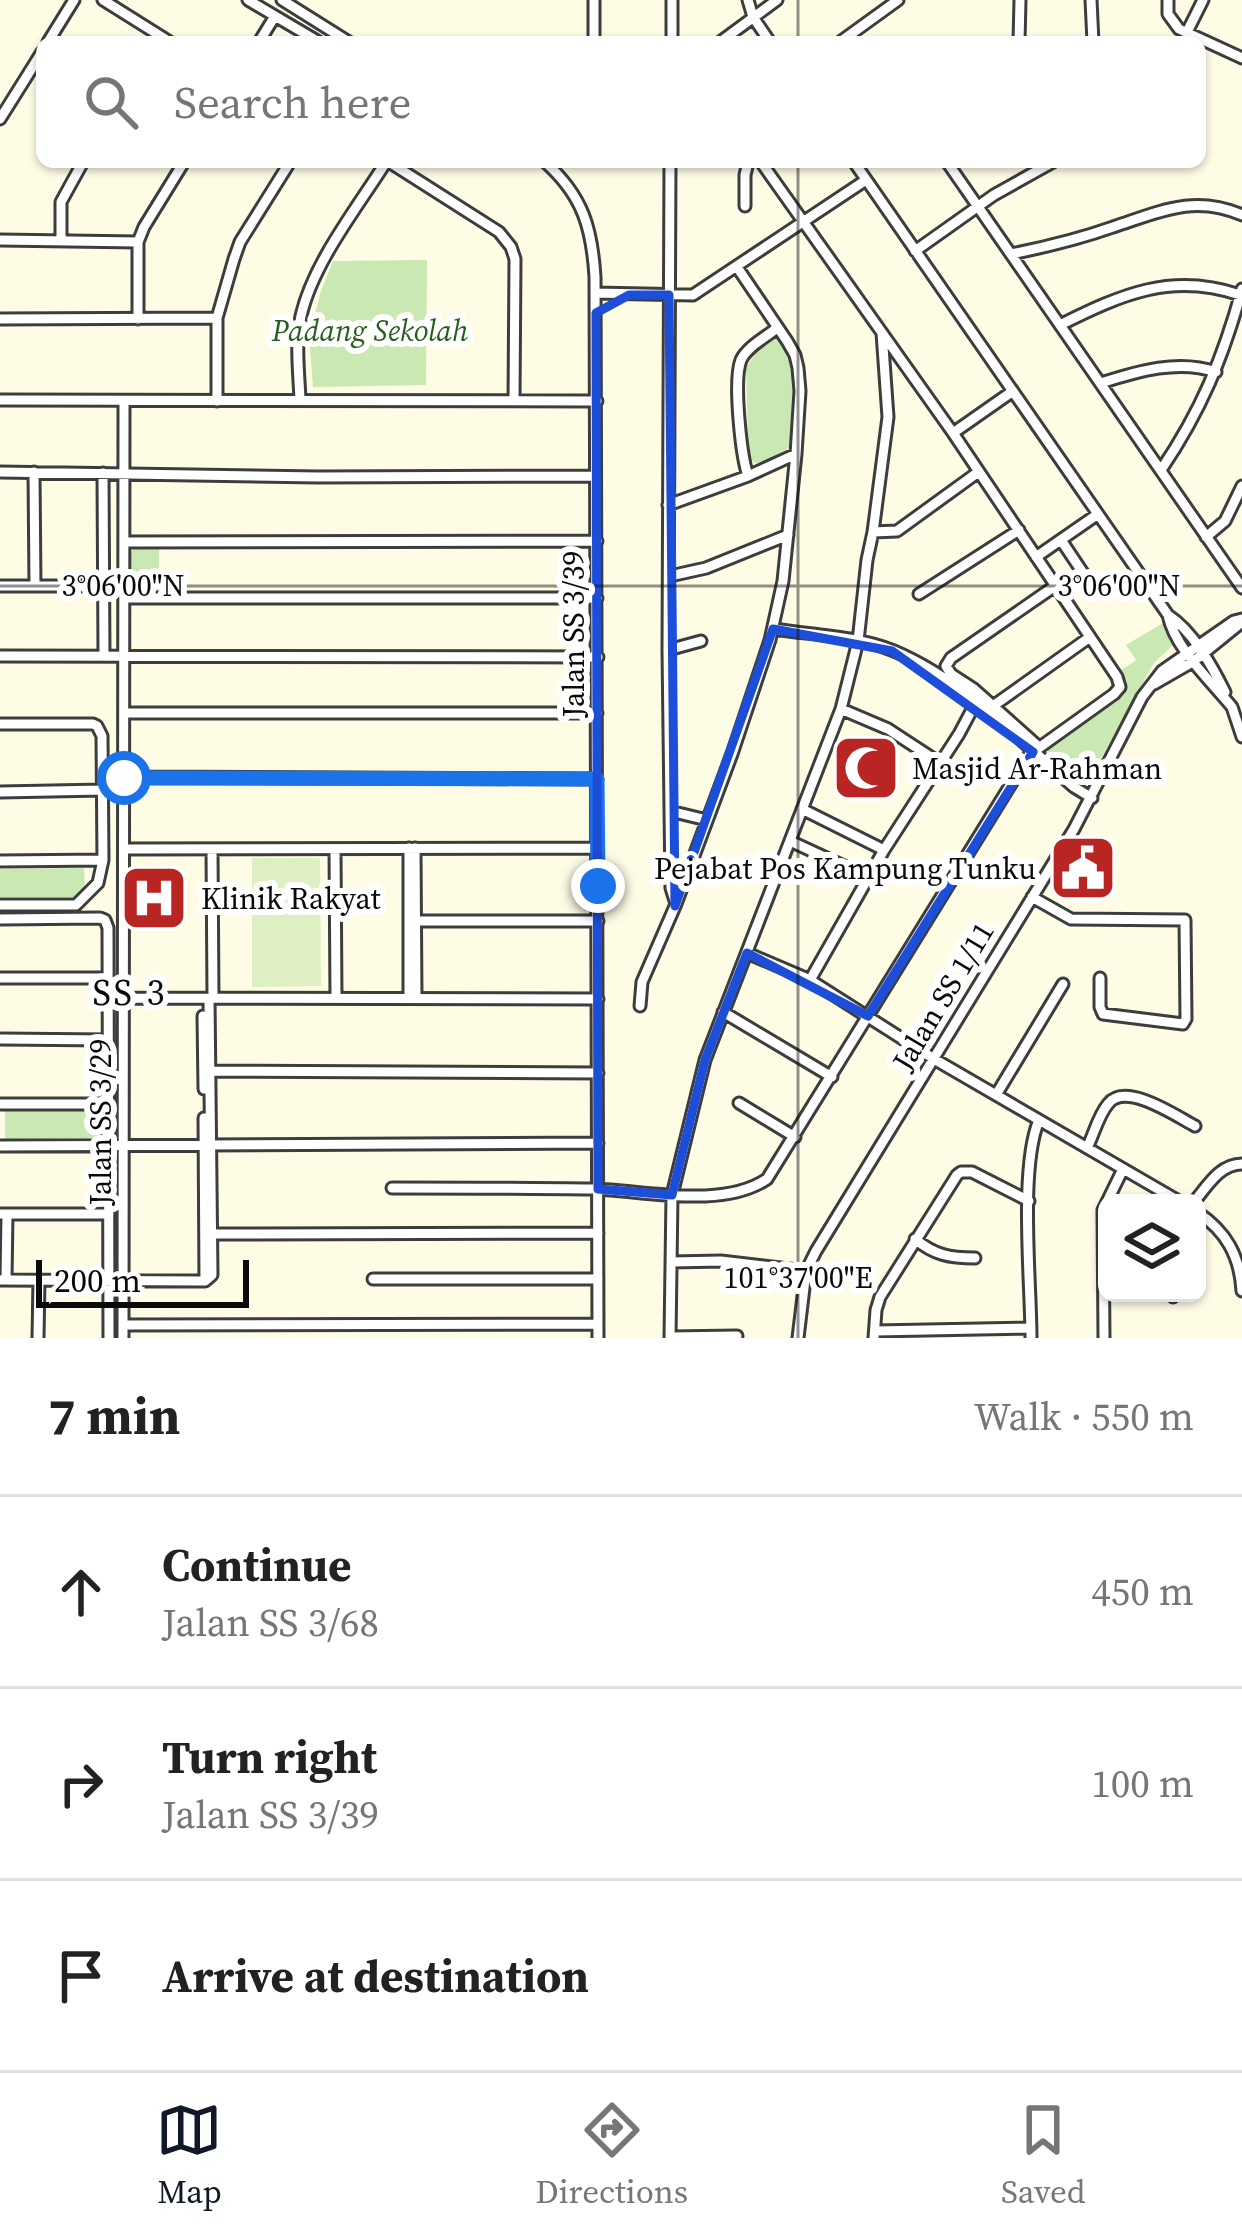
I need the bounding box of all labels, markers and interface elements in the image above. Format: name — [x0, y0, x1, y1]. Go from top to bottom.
search box — [36, 36, 1206, 168]
icon: search — [78, 69, 144, 135]
text: Search here — [174, 71, 411, 133]
park label: Padang Sekolah — [271, 310, 468, 351]
street label: Jalan SS 3/39 — [553, 551, 594, 718]
text: 3°06'00"N — [61, 565, 185, 606]
text: 3°06'00"N — [1057, 565, 1181, 606]
mosque icon: Masjid Ar-Rahman — [831, 733, 901, 803]
place label: Masjid Ar-Rahman — [912, 748, 1162, 789]
route start — [97, 751, 151, 805]
public building icon: Pejabat Pos Kampung Tunku — [1048, 833, 1118, 903]
place label: Pejabat Pos Kampung Tunku — [654, 848, 1036, 889]
route end — [571, 859, 625, 913]
hospital icon: Klinik Rakyat — [119, 863, 189, 933]
place label: Klinik Rakyat — [201, 878, 381, 919]
street label: Jalan SS 1/11 — [882, 914, 1004, 1079]
district label: SS 3 — [93, 968, 167, 1017]
street label: Jalan SS 3/29 — [80, 1039, 121, 1206]
map controls — [1098, 1194, 1206, 1302]
button: layers — [1098, 1194, 1206, 1302]
scale bar — [36, 1254, 249, 1307]
text: 101°37'00"E — [723, 1257, 873, 1298]
text: 200 m — [54, 1258, 141, 1303]
text: 7 min — [48, 1381, 180, 1451]
text: Walk · 550 m — [974, 1390, 1194, 1443]
text: Continue — [162, 1534, 351, 1596]
icon: ahead — [48, 1559, 114, 1625]
text: 450 m — [1091, 1565, 1194, 1618]
text: Jalan SS 3/68 — [162, 1596, 379, 1649]
text: Turn right — [162, 1726, 377, 1788]
icon: right — [48, 1751, 114, 1817]
text: 100 m — [1091, 1757, 1194, 1810]
text: Jalan SS 3/39 — [162, 1788, 379, 1841]
icon: arrive — [48, 1943, 114, 2009]
text: Arrive at destination — [162, 1945, 589, 2007]
tab: Map — [156, 2097, 222, 2214]
tab: Directions — [535, 2097, 688, 2214]
tab: Saved — [1001, 2097, 1086, 2214]

